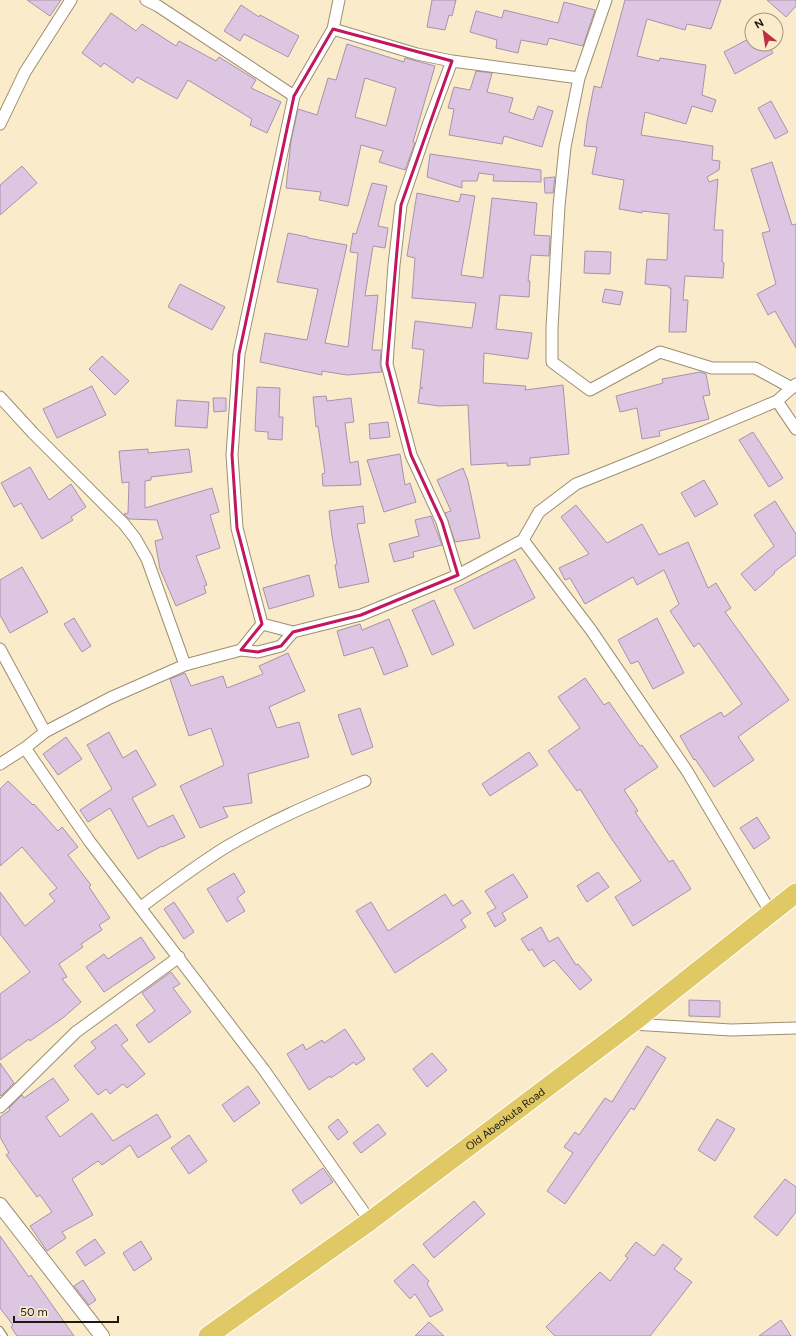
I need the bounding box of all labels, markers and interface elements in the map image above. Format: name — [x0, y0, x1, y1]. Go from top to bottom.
north arrow — [744, 12, 784, 52]
text: N — [752, 16, 766, 32]
street label: Old Abeokuta Road — [463, 1085, 548, 1153]
scale bar — [14, 1298, 118, 1324]
text: 50 m — [20, 1305, 48, 1319]

